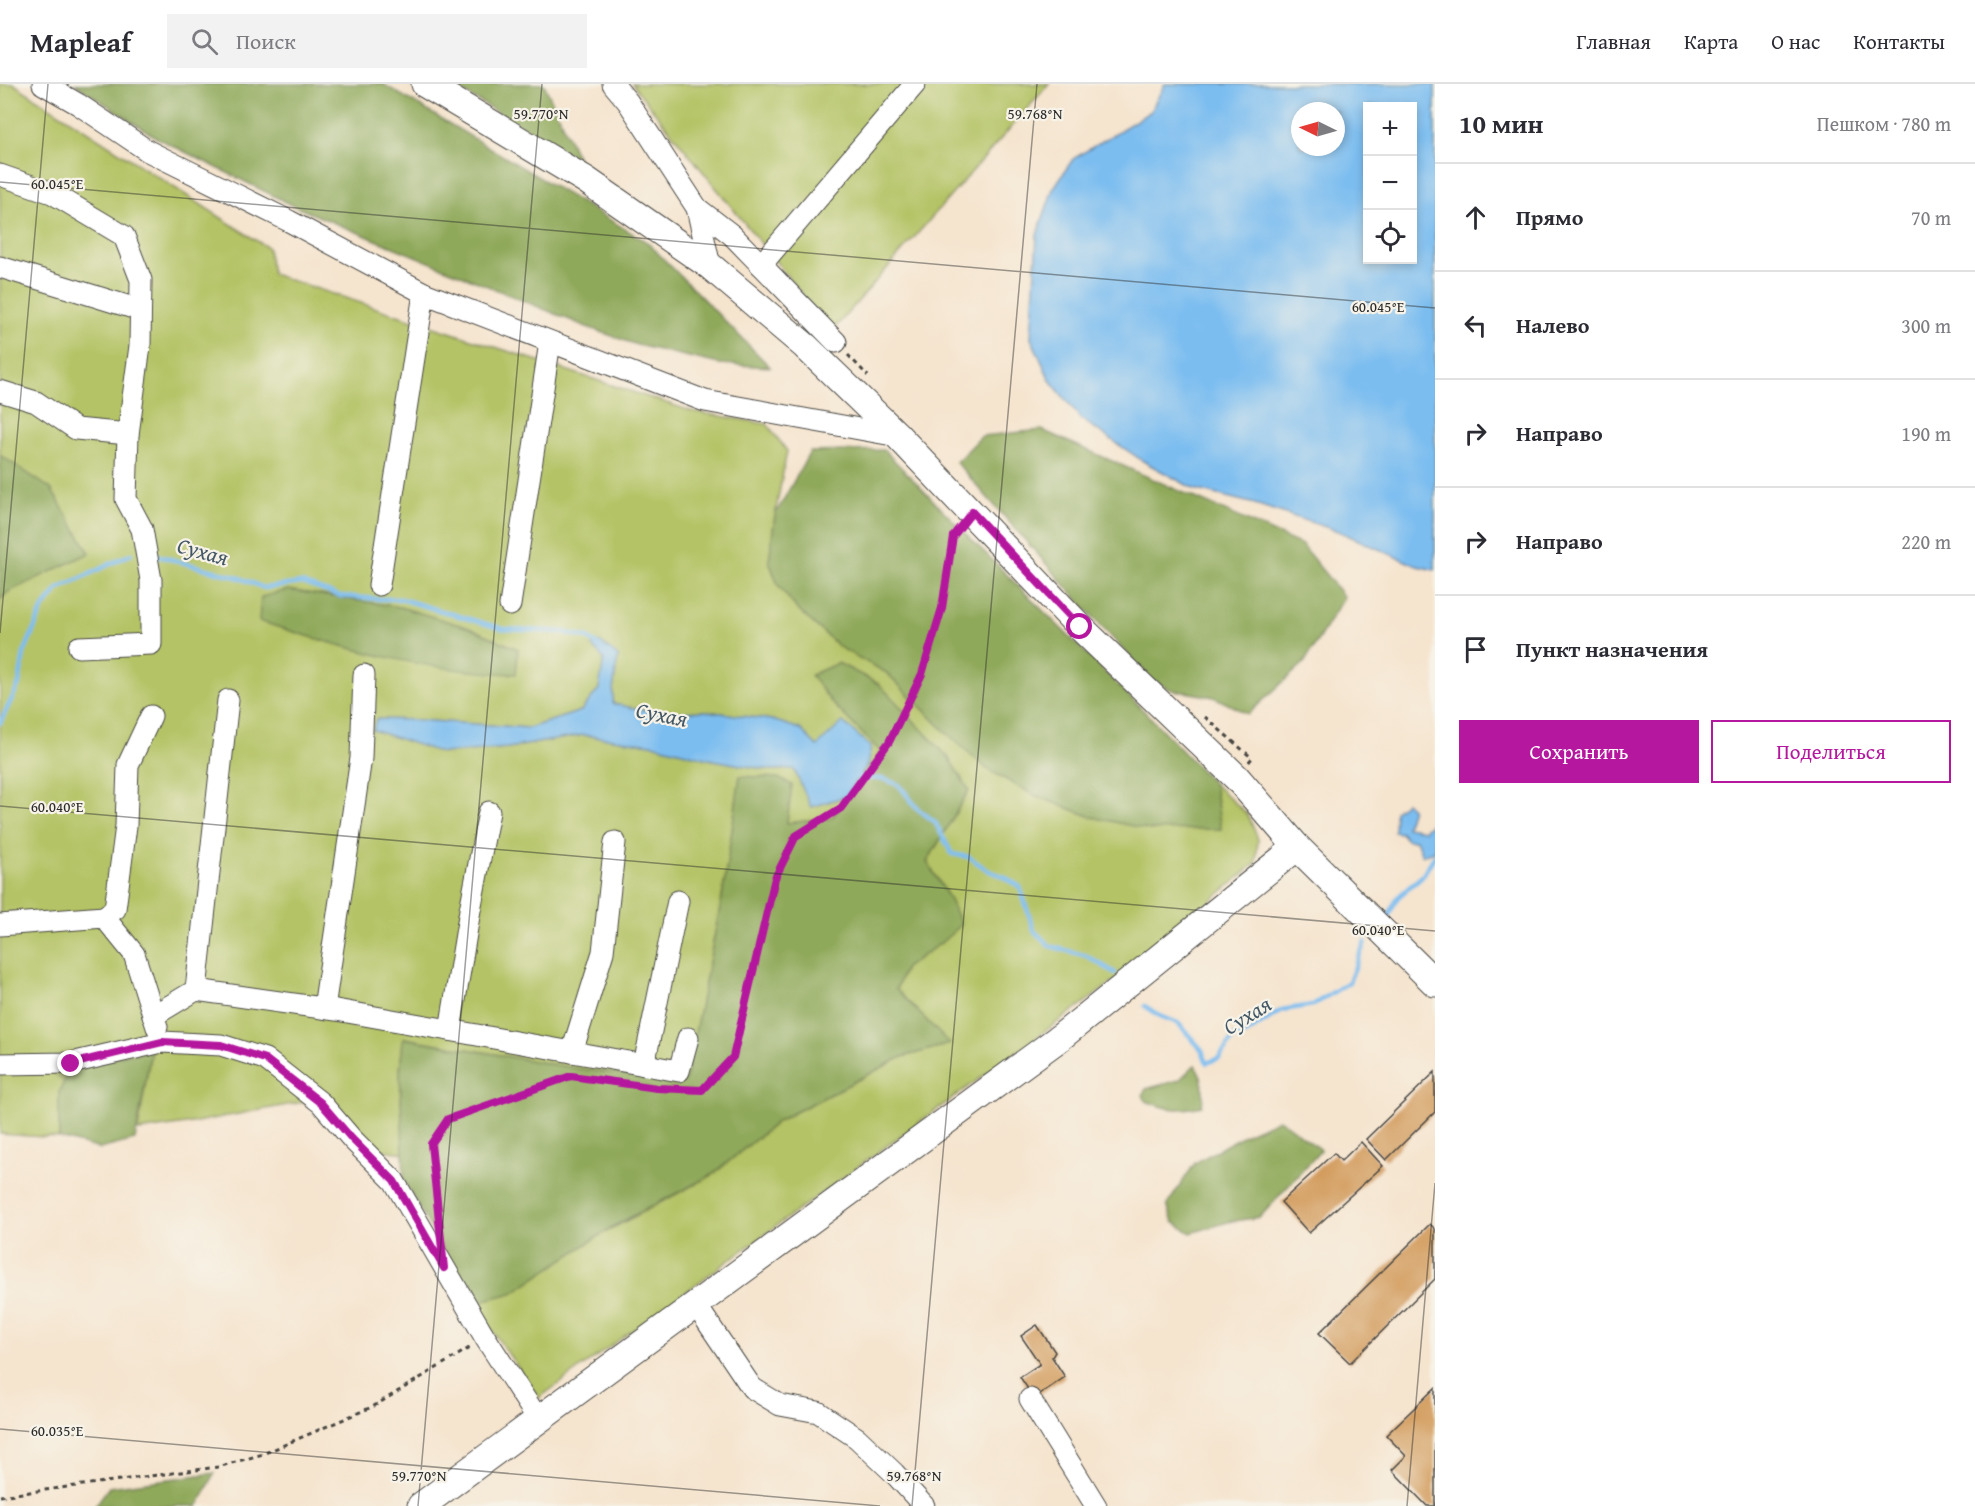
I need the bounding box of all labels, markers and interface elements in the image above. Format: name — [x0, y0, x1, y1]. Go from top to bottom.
search box — [167, 14, 587, 68]
text: Mapleaf — [30, 21, 131, 62]
icon: search — [188, 25, 221, 58]
text: Поиск — [236, 25, 296, 57]
text: Главная — [1576, 26, 1651, 57]
text: Карта — [1684, 26, 1738, 57]
text: О нас — [1771, 26, 1820, 57]
text: Контакты — [1853, 26, 1945, 57]
north arrow — [1291, 102, 1345, 156]
map controls — [1363, 102, 1417, 264]
button: + — [1363, 102, 1417, 156]
text: 59.770°N — [514, 103, 569, 124]
text: 59.768°N — [1008, 103, 1063, 124]
text: 10 мин — [1459, 104, 1544, 143]
text: Пешком · 780 m — [1817, 109, 1951, 138]
button: − — [1363, 156, 1417, 210]
text: 60.045°E — [31, 173, 84, 194]
icon: ahead — [1459, 201, 1492, 234]
text: Прямо — [1516, 201, 1583, 233]
text: 70 m — [1911, 203, 1951, 232]
button: locate — [1363, 210, 1417, 264]
text: 60.045°E — [1352, 296, 1405, 317]
icon: left — [1459, 309, 1492, 342]
text: Налево — [1516, 309, 1589, 341]
text: 300 m — [1901, 311, 1951, 340]
icon: right — [1459, 417, 1492, 450]
text: Направо — [1516, 417, 1603, 449]
text: 190 m — [1901, 419, 1951, 448]
icon: right — [1459, 525, 1492, 558]
text: Направо — [1516, 525, 1603, 557]
text: 220 m — [1901, 527, 1951, 556]
water label: Сухая — [174, 529, 232, 573]
route start — [1066, 613, 1092, 639]
icon: arrive — [1459, 633, 1492, 666]
text: Пункт назначения — [1516, 633, 1708, 665]
water label: Сухая — [634, 693, 691, 735]
button: Сохранить — [1459, 720, 1699, 783]
button: Поделиться — [1711, 720, 1951, 783]
text: 60.040°E — [31, 796, 84, 817]
text: 60.040°E — [1352, 919, 1405, 940]
water label: Сухая — [1217, 988, 1278, 1042]
route end — [57, 1050, 83, 1076]
text: 60.035°E — [31, 1420, 84, 1441]
text: 59.770°N — [392, 1465, 447, 1486]
text: 59.768°N — [887, 1465, 942, 1486]

